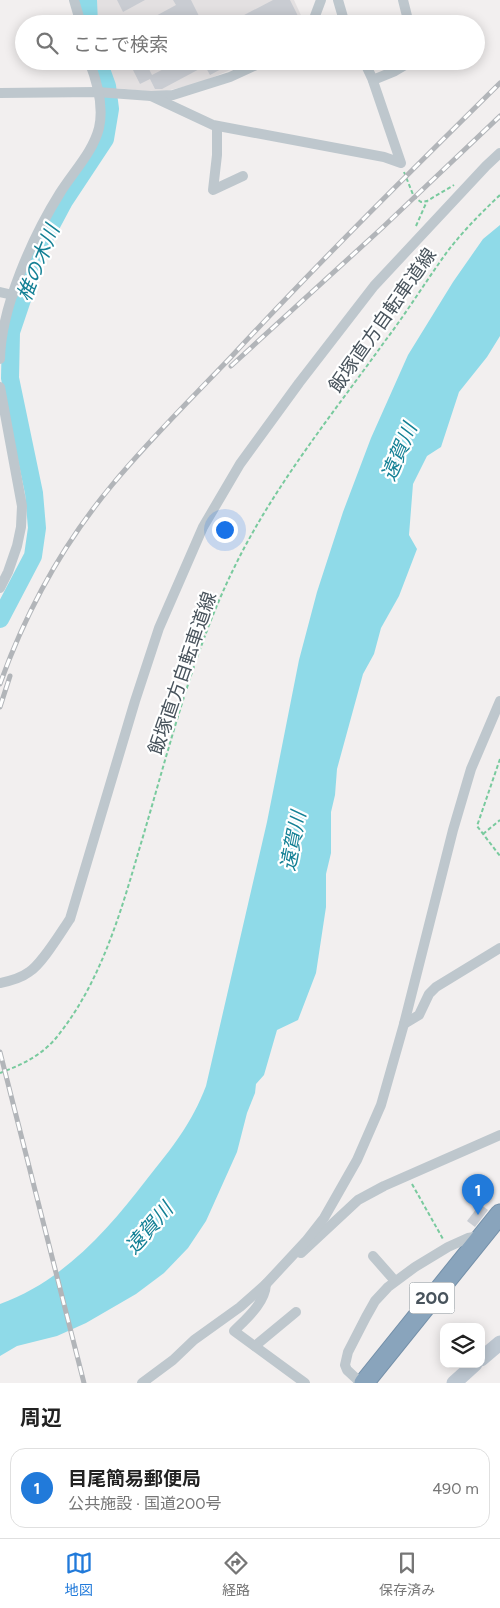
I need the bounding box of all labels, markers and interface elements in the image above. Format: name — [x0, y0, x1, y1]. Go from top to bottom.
search box — [15, 15, 485, 70]
icon: search — [33, 29, 61, 57]
text: ここで検索 — [73, 33, 168, 56]
water label: 椎の木川 — [12, 220, 65, 305]
street label: 飯塚直方自転車道線 — [324, 244, 441, 397]
water label: 遠賀川 — [376, 418, 423, 484]
your location — [212, 517, 238, 543]
street label: 飯塚直方自転車道線 — [144, 589, 221, 758]
water label: 遠賀川 — [275, 807, 311, 873]
pin: 1 — [462, 1174, 494, 1215]
water label: 遠賀川 — [120, 1196, 179, 1259]
road number: 200 — [410, 1282, 454, 1314]
map controls — [440, 1323, 485, 1368]
button: layers — [440, 1323, 485, 1368]
text: 周辺 — [20, 1405, 62, 1430]
text: 目尾簡易郵便局 — [68, 1467, 201, 1490]
text: 1 — [34, 1479, 40, 1498]
text: 490 m — [432, 1479, 479, 1498]
text: 公共施設 · 国道200号 — [68, 1494, 221, 1513]
tab: 地図 — [65, 1549, 93, 1599]
tab: 経路 — [222, 1549, 250, 1599]
tab: 保存済み — [379, 1549, 435, 1599]

